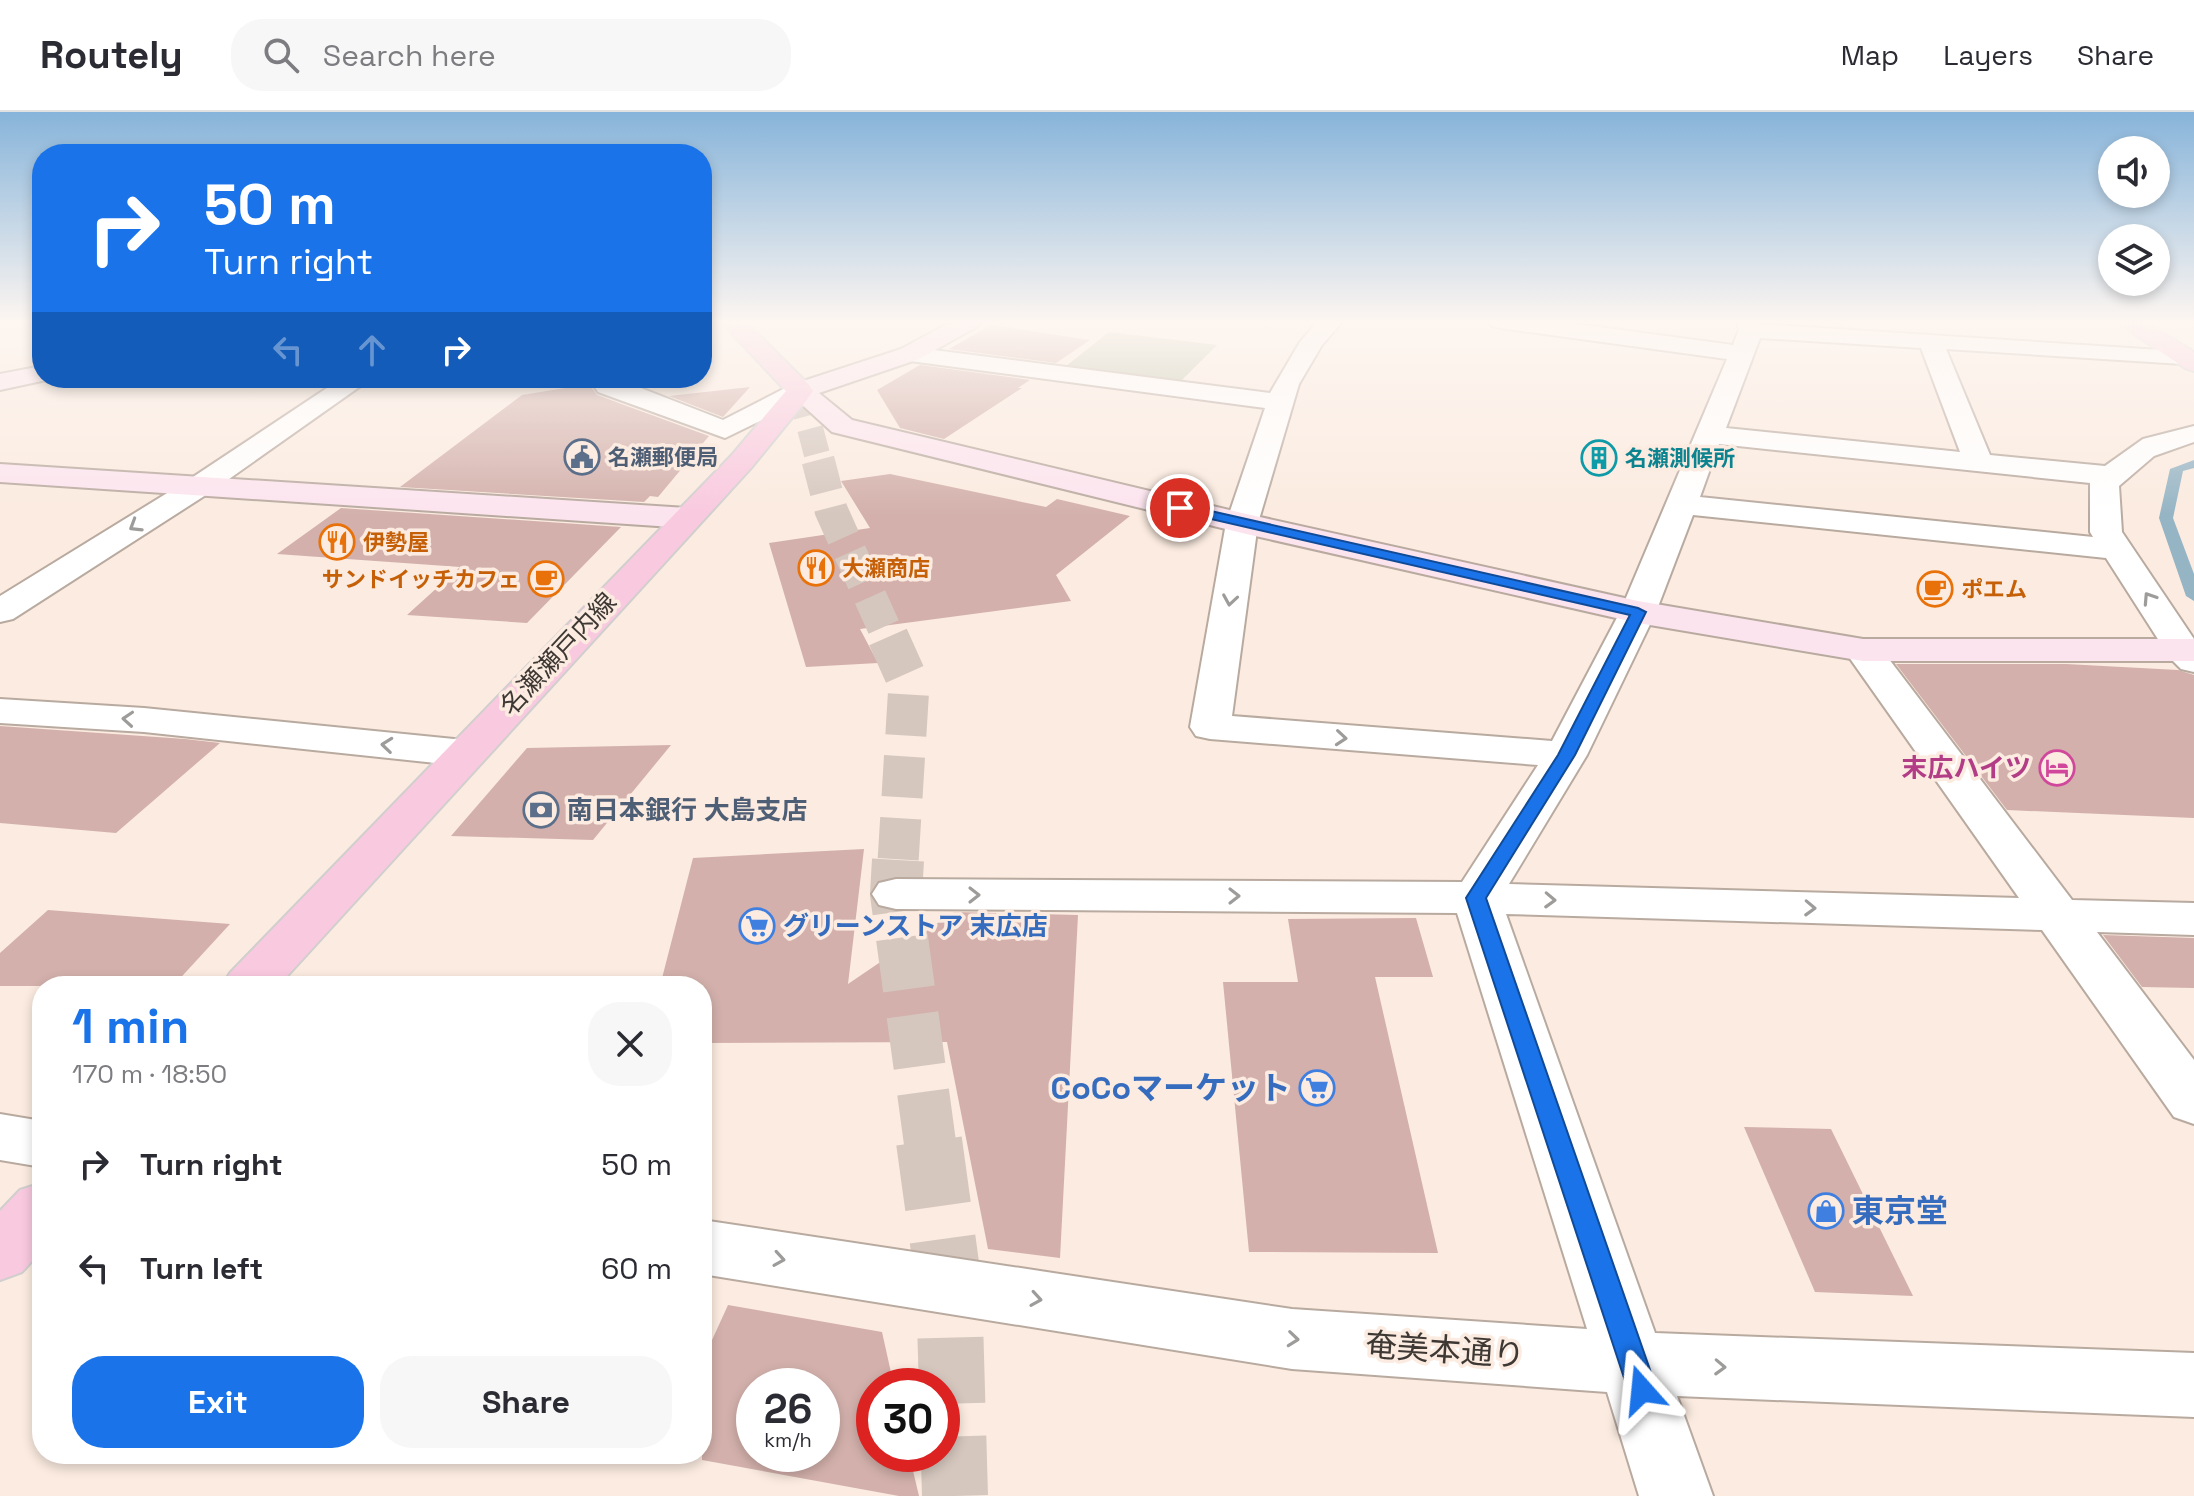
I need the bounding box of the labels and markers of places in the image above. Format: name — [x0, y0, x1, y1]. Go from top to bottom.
public building icon: 名瀬郵便局 — [563, 438, 601, 476]
building icon: 名瀬測候所 — [1580, 439, 1618, 477]
place label: 名瀬郵便局 — [608, 443, 718, 471]
place label: 名瀬測候所 — [1625, 444, 1735, 472]
pin — [1146, 474, 1214, 542]
restaurant icon: 伊勢屋 — [318, 523, 356, 561]
place label: 伊勢屋 — [363, 528, 429, 556]
restaurant icon: 大瀬商店 — [797, 549, 835, 587]
place label: 大瀬商店 — [842, 554, 930, 582]
cafe icon: サンドイッチカフェ — [527, 560, 565, 598]
place label: サンドイッチカフェ — [322, 565, 520, 593]
cafe icon: ポエム — [1916, 570, 1954, 608]
place label: ポエム — [1961, 575, 2027, 603]
hotel icon: 末広ハイツ — [2038, 749, 2076, 787]
place label: 末広ハイツ — [1902, 751, 2031, 785]
bank icon: 南日本銀行 大島支店 — [522, 791, 560, 829]
place label: 南日本銀行 大島支店 — [567, 793, 808, 827]
supermarket icon: グリーンストア 末広店 — [738, 907, 776, 945]
place label: グリーンストア 末広店 — [783, 909, 1048, 943]
place label: CoCoマーケット — [1051, 1068, 1291, 1108]
supermarket icon: CoCoマーケット — [1298, 1069, 1336, 1107]
place label: 東京堂 — [1852, 1191, 1948, 1231]
shop icon: 東京堂 — [1807, 1192, 1845, 1230]

